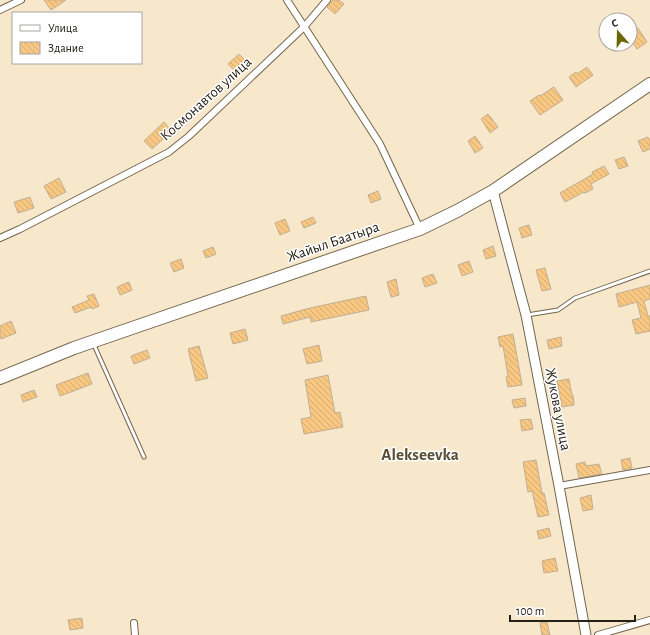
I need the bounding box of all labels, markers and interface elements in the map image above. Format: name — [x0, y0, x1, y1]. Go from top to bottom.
legend — [12, 12, 142, 64]
north arrow — [598, 12, 638, 52]
text: С — [610, 17, 619, 29]
text: Улица — [48, 22, 78, 34]
text: Здание — [48, 42, 84, 54]
street label: Космонавтов улица — [157, 54, 255, 144]
street label: Жайыл Баатыра — [285, 219, 381, 265]
street label: Жукова улица — [543, 366, 573, 452]
district label: Alekseevka — [381, 446, 459, 463]
scale bar — [510, 597, 635, 623]
text: 100 m — [516, 605, 544, 617]

